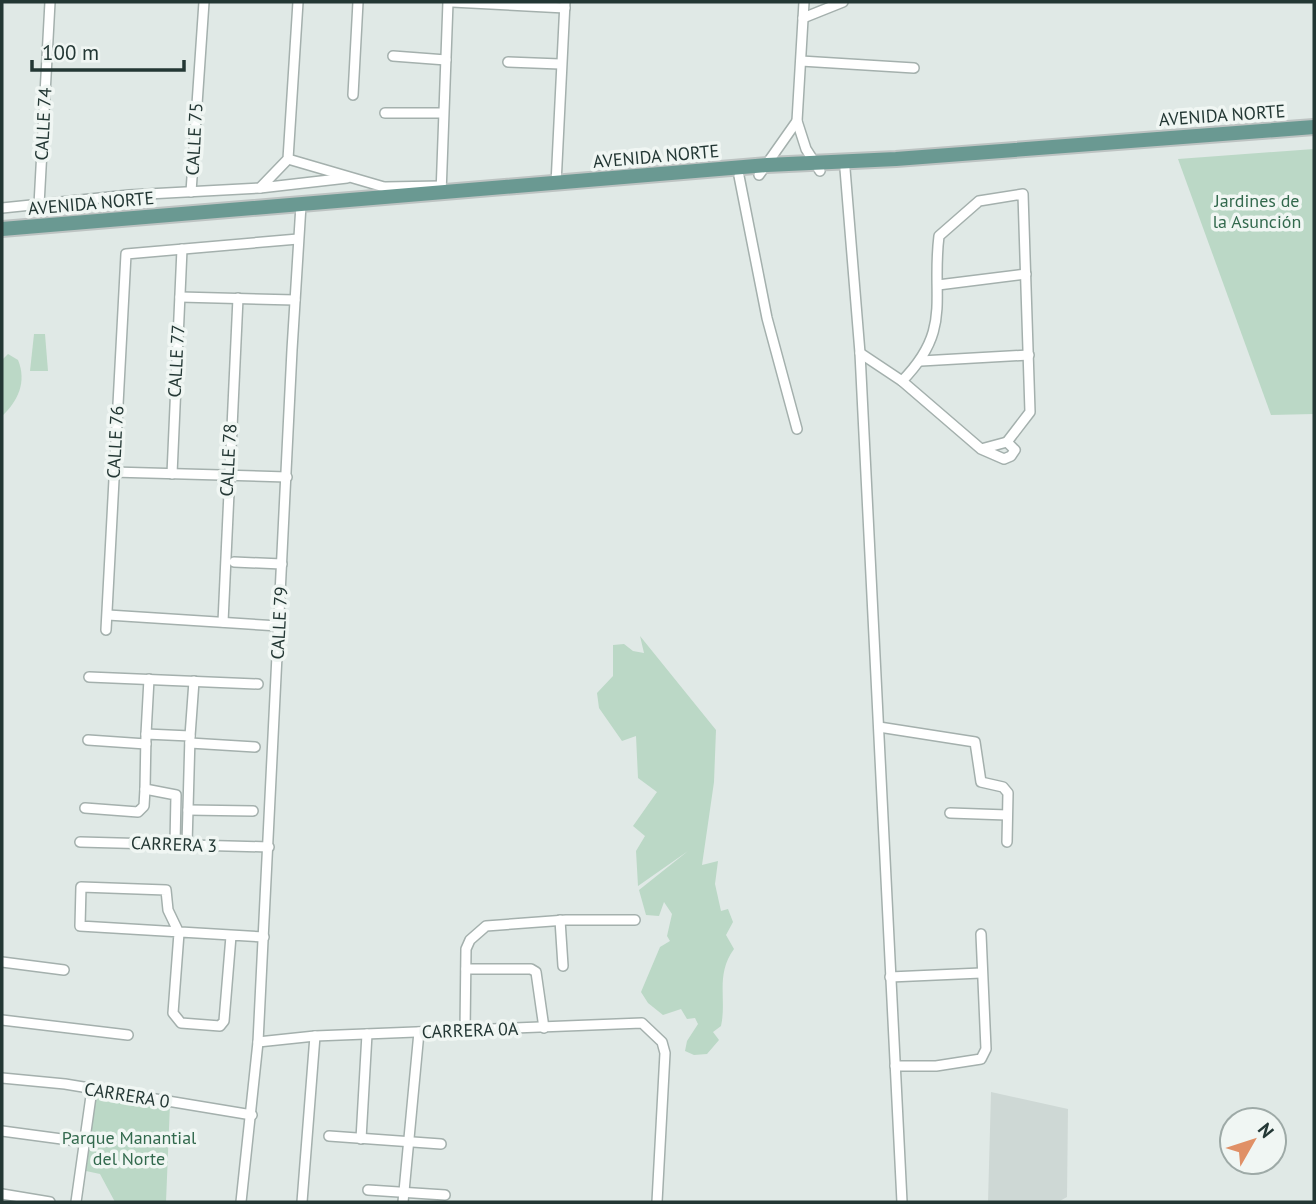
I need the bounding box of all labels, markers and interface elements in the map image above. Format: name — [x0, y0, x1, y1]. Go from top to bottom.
scale bar — [32, 28, 184, 72]
text: 100 m — [42, 39, 99, 66]
street label: CALLE 74 — [30, 87, 56, 161]
street label: AVENIDA NORTE — [1158, 99, 1286, 131]
street label: CALLE 75 — [181, 102, 207, 176]
street label: AVENIDA NORTE — [592, 139, 720, 173]
street label: AVENIDA NORTE — [27, 186, 155, 220]
park label: Jardines de la Asunción — [1213, 189, 1301, 233]
street label: CALLE 77 — [163, 324, 189, 398]
street label: CALLE 76 — [102, 405, 128, 479]
street label: CALLE 78 — [215, 423, 241, 497]
street label: CALLE 79 — [266, 586, 292, 660]
street label: CARRERA 3 — [131, 831, 217, 857]
street label: CARRERA 0A — [421, 1017, 519, 1043]
street label: CARRERA 0 — [83, 1077, 171, 1113]
north arrow — [1218, 1106, 1288, 1176]
text: N — [1253, 1118, 1279, 1143]
park label: Parque Manantial del Norte — [62, 1126, 197, 1170]

